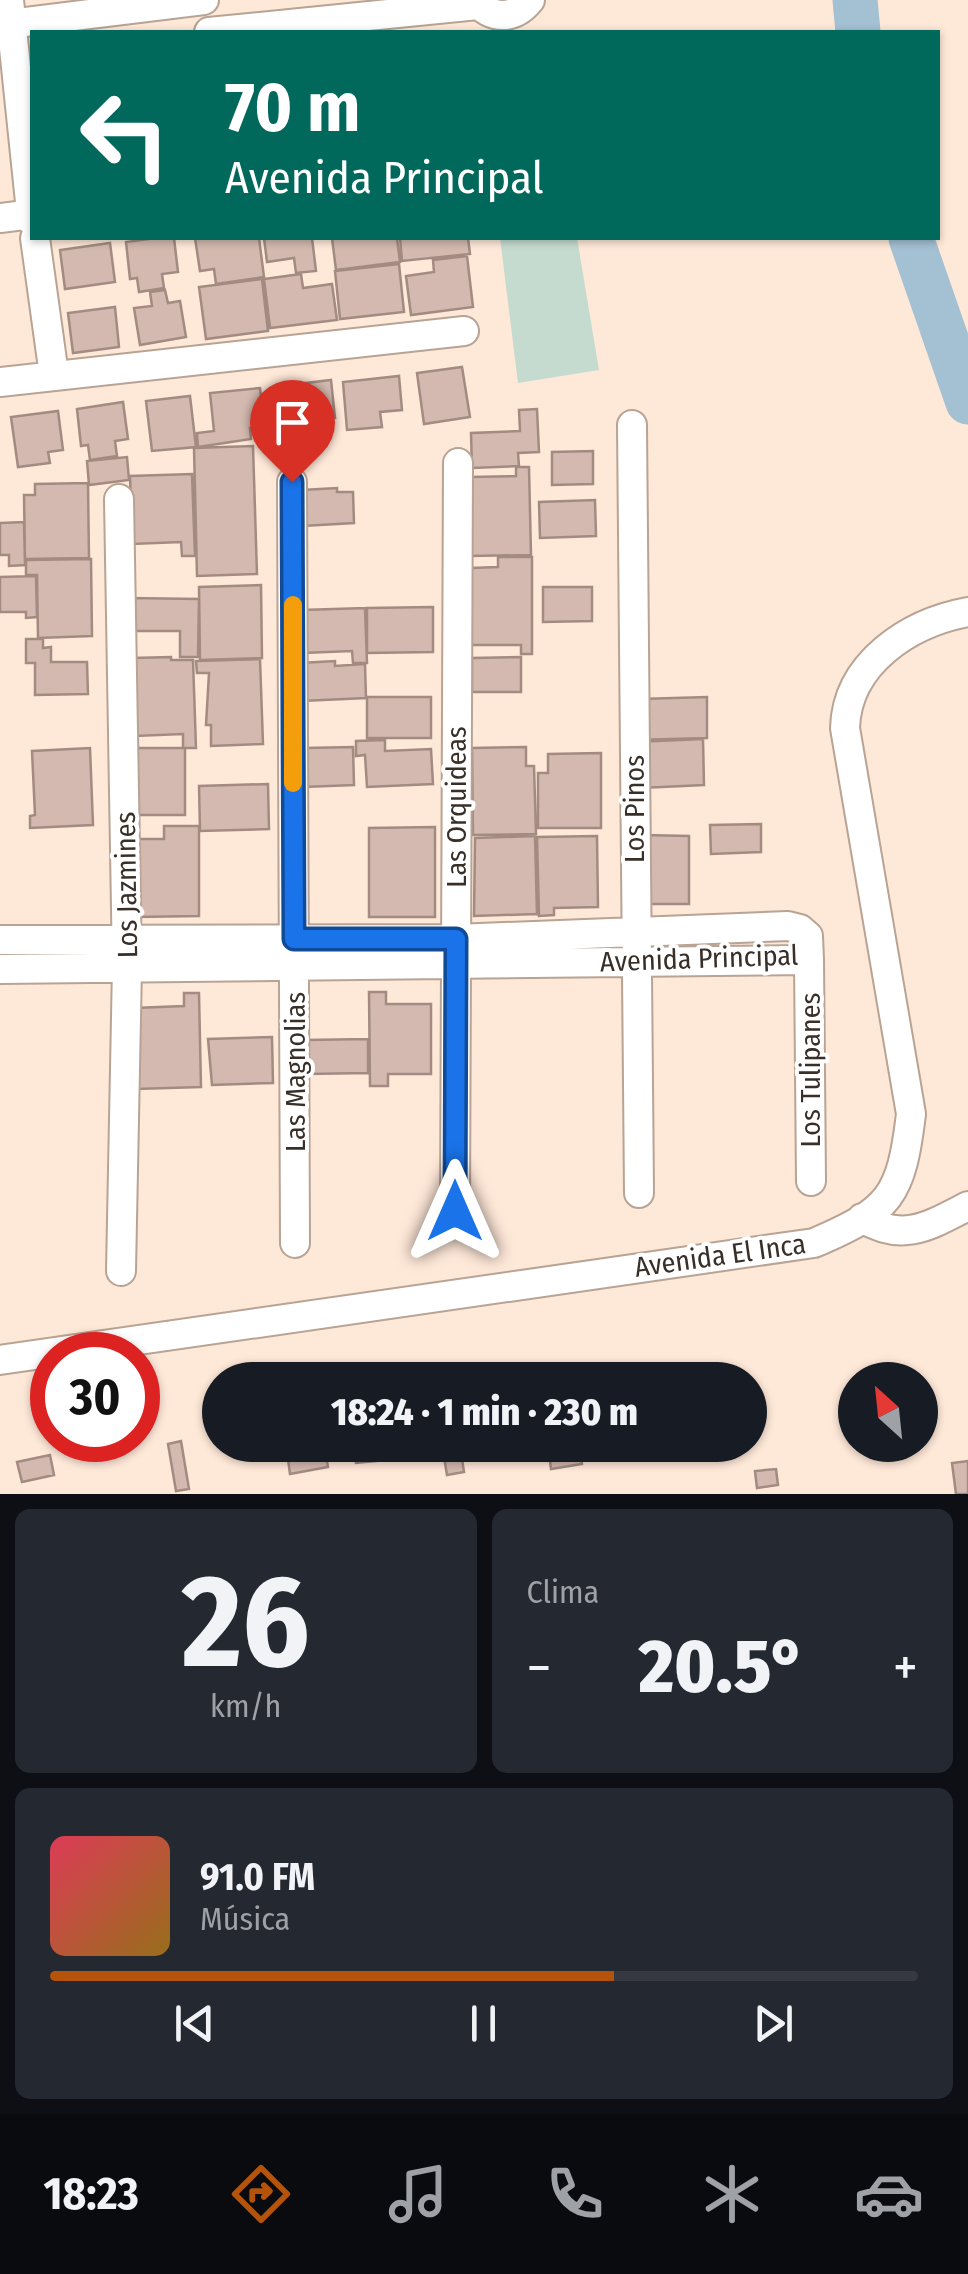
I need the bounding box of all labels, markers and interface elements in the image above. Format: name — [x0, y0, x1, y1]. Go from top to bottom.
text: 70 m — [225, 66, 360, 150]
icon: left — [60, 70, 190, 200]
text: Avenida Principal — [225, 151, 544, 205]
pin — [250, 380, 335, 483]
icon: arrive — [265, 395, 320, 450]
street label: Las Orquideas — [440, 726, 473, 888]
street label: Los Pinos — [618, 755, 651, 863]
street label: Los Jazmines — [109, 811, 144, 959]
street label: Avenida Principal — [599, 939, 799, 978]
street label: Las Magnolias — [279, 992, 312, 1152]
street label: Los Tulipanes — [794, 993, 827, 1147]
position arrow — [403, 1159, 507, 1263]
street label: Avenida El Inca — [632, 1227, 808, 1284]
speed limit sign: 30 — [30, 1332, 160, 1462]
north arrow — [838, 1362, 938, 1462]
map controls — [838, 1362, 938, 1462]
text: 18:24 · 1 min · 230 m — [331, 1389, 638, 1435]
text: 26 — [182, 1544, 310, 1700]
text: Clima — [527, 1573, 599, 1611]
text: 20.5° — [639, 1622, 806, 1712]
text: − — [527, 1635, 551, 1701]
text: + — [893, 1635, 918, 1701]
text: km/h — [210, 1687, 281, 1725]
text: 91.0 FM — [200, 1854, 315, 1900]
text: Música — [200, 1900, 290, 1938]
icon: previous — [167, 1996, 222, 2051]
icon: pause — [456, 1996, 511, 2051]
icon: next — [746, 1996, 801, 2051]
icon: directions — [226, 2159, 296, 2229]
icon: music — [383, 2159, 453, 2229]
icon: phone — [540, 2159, 610, 2229]
icon: climate — [697, 2159, 767, 2229]
icon: car — [854, 2159, 924, 2229]
text: 18:23 — [44, 2167, 139, 2221]

